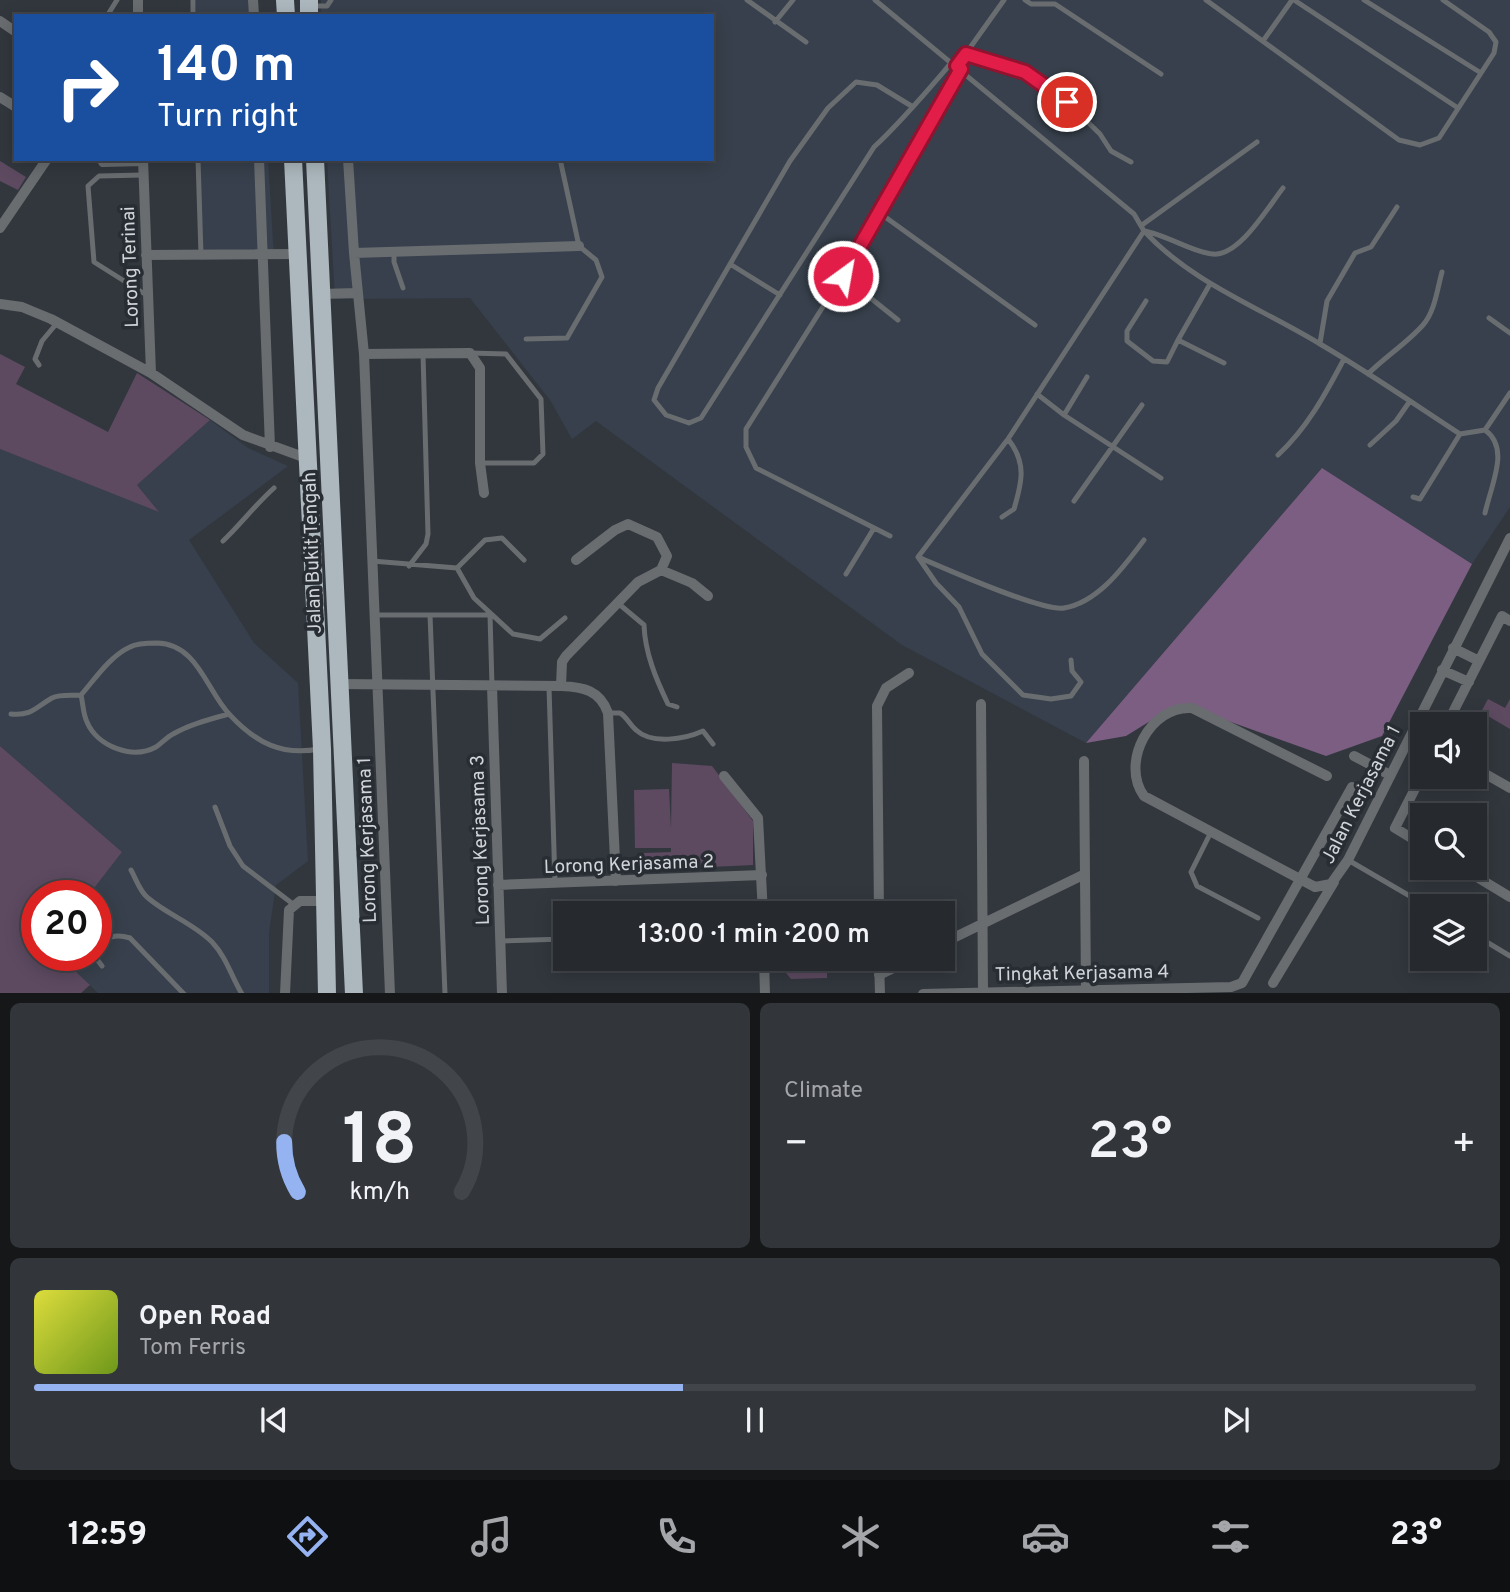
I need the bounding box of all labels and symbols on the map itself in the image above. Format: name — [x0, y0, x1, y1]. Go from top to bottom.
pin — [1037, 72, 1097, 132]
street label: Lorong Terinai — [117, 206, 145, 328]
position arrow — [806, 239, 880, 313]
street label: Jalan Bukit Tengah — [298, 472, 328, 634]
street label: Jalan Kerjasama 1 — [1317, 722, 1407, 868]
street label: Lorong Kerjasama 3 — [466, 754, 496, 925]
street label: Lorong Kerjasama 1 — [353, 757, 383, 923]
street label: Lorong Kerjasama 2 — [543, 850, 715, 880]
speed limit sign: 20 — [21, 880, 112, 971]
street label: Tingkat Kerjasama 4 — [995, 960, 1170, 988]

